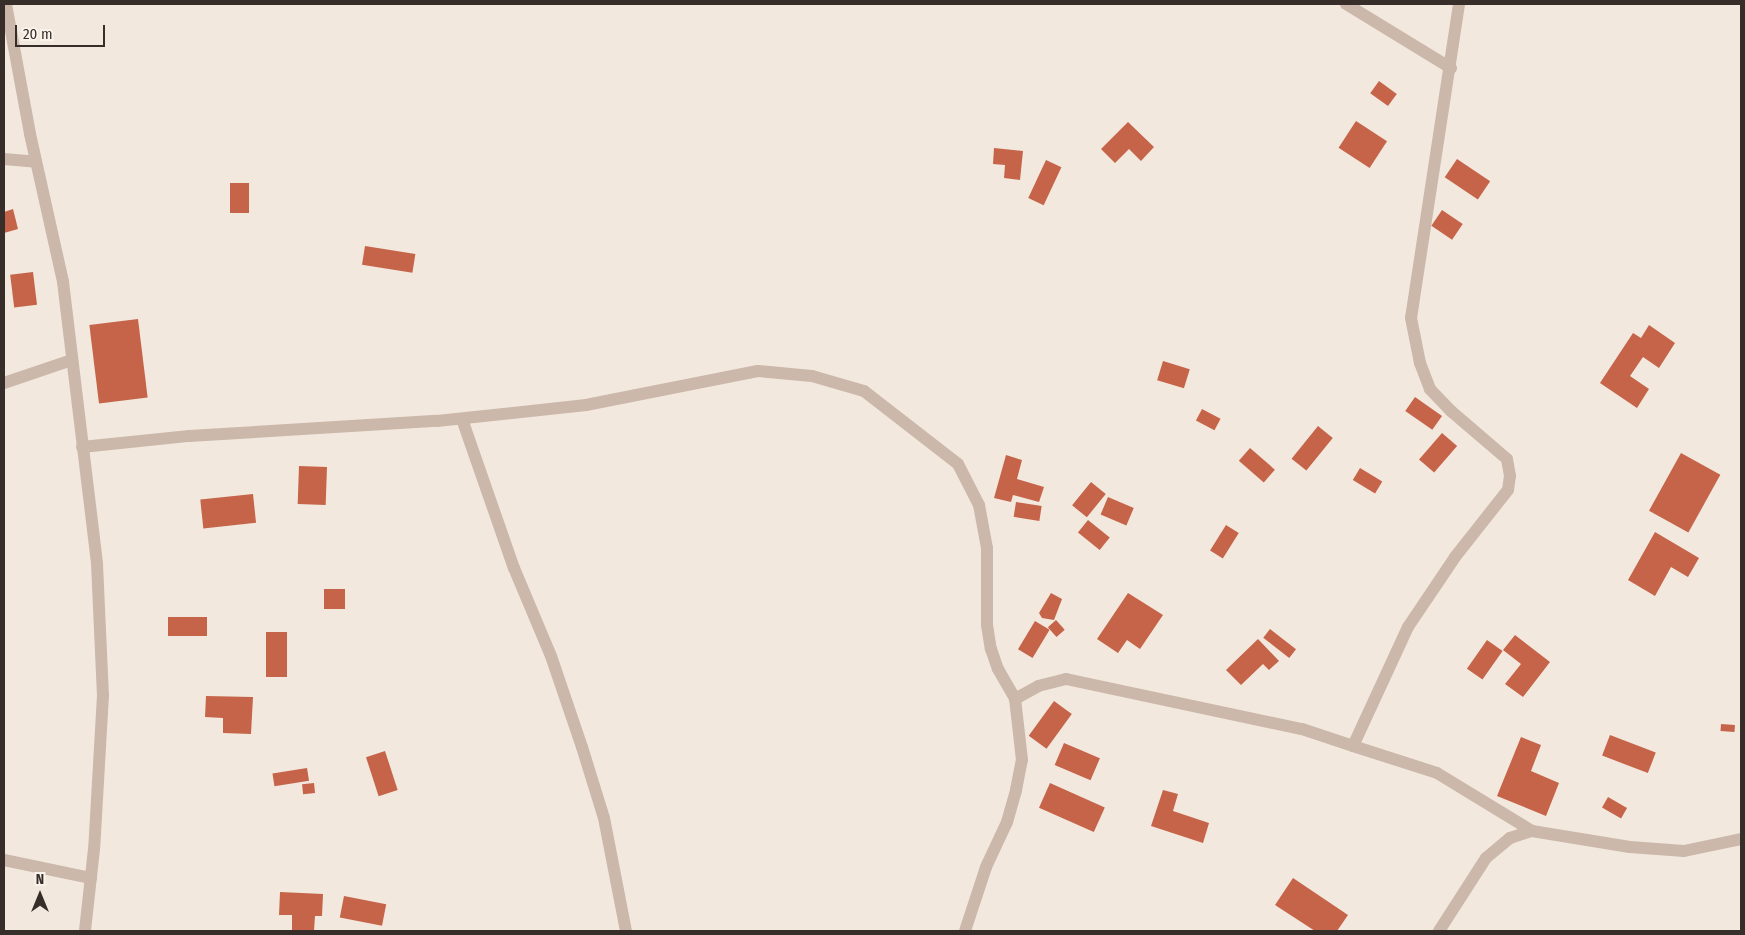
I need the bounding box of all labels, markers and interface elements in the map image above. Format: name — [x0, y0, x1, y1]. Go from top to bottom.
scale bar — [18, 15, 108, 47]
text: 20 m — [23, 25, 53, 43]
north arrow — [15, 870, 65, 920]
text: N — [36, 871, 44, 888]

